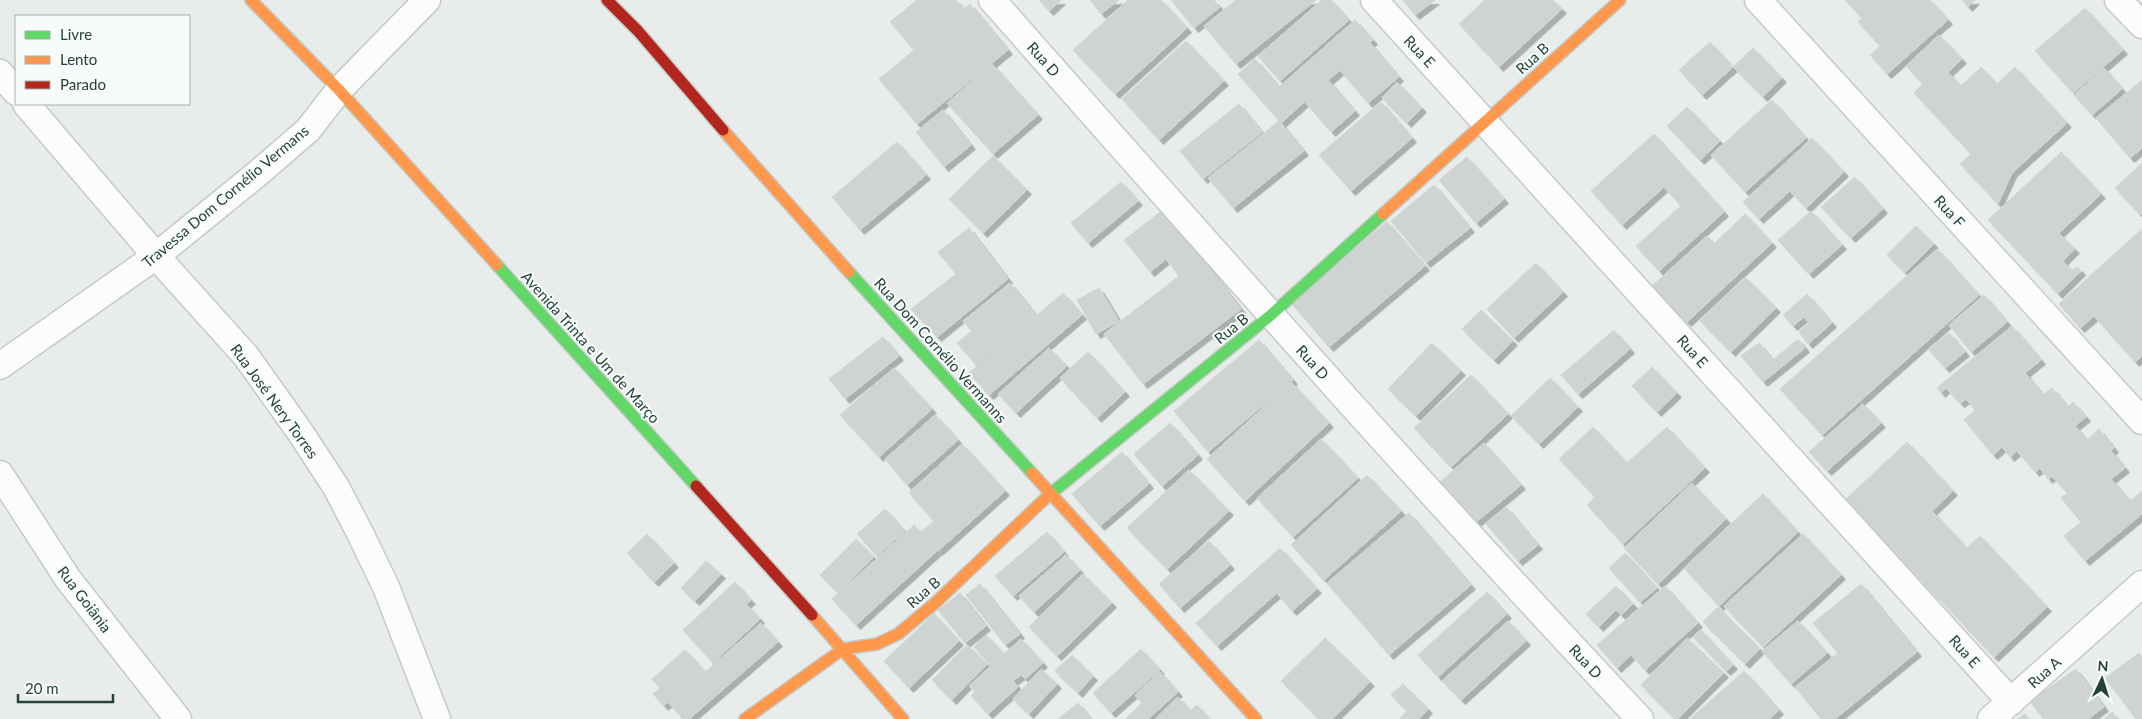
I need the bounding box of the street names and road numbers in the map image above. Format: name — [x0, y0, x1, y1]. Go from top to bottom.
street label: Rua E — [1401, 31, 1439, 71]
street label: Rua D — [1024, 38, 1064, 80]
street label: Rua B — [1512, 38, 1552, 78]
street label: Travessa Dom Cornélio Vermans — [138, 121, 312, 271]
street label: Rua F — [1931, 191, 1969, 231]
street label: Avenida Trinta e Um de Março — [518, 267, 664, 427]
street label: Rua Dom Cornélio Vermanns — [871, 274, 1011, 426]
street label: Rua B — [1210, 309, 1252, 347]
street label: Rua E — [1674, 331, 1712, 371]
street label: Rua José Nery Torres — [227, 340, 323, 462]
street label: Rua D — [1293, 341, 1333, 383]
street label: Rua Goiânia — [54, 562, 116, 636]
street label: Rua B — [903, 573, 943, 611]
street label: Rua E — [1946, 631, 1984, 671]
street label: Rua D — [1566, 640, 1606, 682]
street label: Rua A — [2024, 652, 2065, 692]

